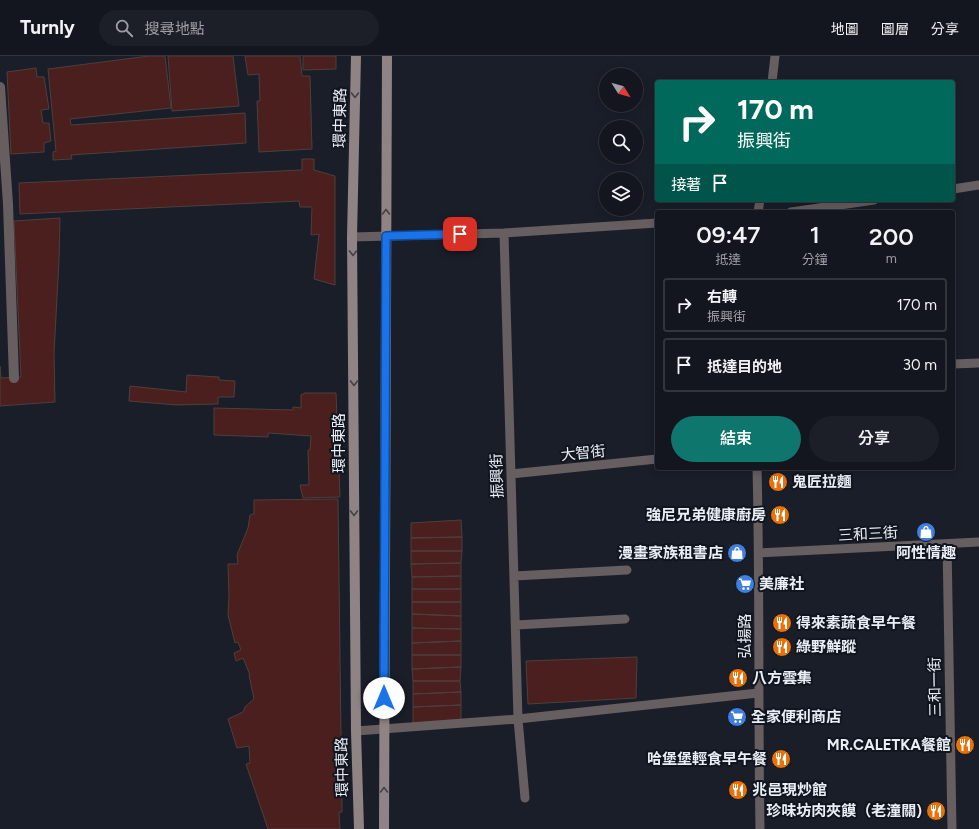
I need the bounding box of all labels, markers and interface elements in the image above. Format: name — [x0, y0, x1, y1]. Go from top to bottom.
search box — [99, 10, 379, 46]
text: Turnly — [20, 16, 75, 39]
icon: search — [113, 17, 135, 39]
text: 搜尋地點 — [145, 20, 205, 38]
text: 地圖 — [831, 21, 859, 38]
text: 圖層 — [881, 21, 909, 38]
text: 分享 — [931, 21, 959, 38]
north arrow — [599, 68, 643, 112]
map controls — [599, 68, 643, 216]
street label: 環中東路 — [330, 88, 350, 148]
one-way arrow — [351, 92, 359, 98]
text: 170 m — [737, 92, 814, 126]
icon: right — [671, 96, 723, 148]
button: search — [599, 120, 643, 164]
text: 振興街 — [737, 130, 791, 152]
button: layers — [599, 172, 643, 216]
icon: arrive — [709, 172, 731, 194]
text: 接著 — [671, 176, 701, 194]
one-way arrow — [382, 209, 390, 215]
pin — [443, 217, 477, 251]
text: 09:47 — [696, 220, 761, 249]
text: 1 — [810, 220, 820, 249]
text: 200 — [869, 222, 914, 251]
icon: arrive — [449, 223, 471, 245]
one-way arrow — [349, 250, 357, 256]
text: m — [886, 251, 897, 266]
text: 抵達 — [715, 252, 741, 267]
text: 分鐘 — [802, 252, 828, 267]
text: 右轉 — [707, 288, 737, 306]
icon: right — [673, 294, 695, 316]
text: 170 m — [897, 296, 937, 314]
text: 振興街 — [707, 309, 746, 324]
icon: arrive — [673, 354, 695, 376]
text: 30 m — [903, 356, 937, 374]
text: 抵達目的地 — [707, 358, 782, 376]
one-way arrow — [349, 380, 358, 386]
street label: 環中東路 — [330, 413, 348, 473]
button: 結束 — [671, 416, 801, 462]
button: 分享 — [809, 416, 939, 462]
street label: 大智街 — [560, 442, 606, 464]
street label: 振興街 — [487, 453, 507, 499]
restaurant icon: 鬼匠拉麵 — [767, 471, 789, 493]
place label: 鬼匠拉麵 — [792, 473, 852, 491]
restaurant icon: 強尼兄弟健康廚房 — [769, 504, 791, 526]
place label: 強尼兄弟健康廚房 — [646, 506, 766, 524]
one-way arrow — [350, 510, 359, 516]
shop icon: 阿性情趣 — [915, 521, 937, 543]
street label: 三和三街 — [838, 523, 898, 545]
shop icon: 漫畫家族租書店 — [726, 542, 748, 564]
place label: 漫畫家族租書店 — [618, 544, 723, 562]
place label: 阿性情趣 — [896, 544, 956, 562]
supermarket icon: 美廉社 — [734, 573, 756, 595]
place label: 美廉社 — [759, 575, 804, 593]
restaurant icon: 得來素蔬食早午餐 — [771, 612, 793, 634]
street label: 弘揚路 — [736, 613, 754, 659]
place label: 得來素蔬食早午餐 — [796, 614, 916, 632]
restaurant icon: 綠野鮮蹤 — [771, 636, 793, 658]
place label: 綠野鮮蹤 — [796, 638, 857, 656]
street label: 三和一街 — [925, 657, 945, 717]
restaurant icon: 八方雲集 — [727, 667, 749, 689]
place label: 八方雲集 — [752, 669, 812, 687]
position arrow — [363, 677, 405, 719]
supermarket icon: 全家便利商店 — [726, 706, 748, 728]
place label: 全家便利商店 — [751, 708, 841, 726]
restaurant icon: MR.CALETKA餐館 — [954, 734, 976, 756]
place label: MR.CALETKA餐館 — [827, 736, 951, 754]
street label: 環中東路 — [332, 737, 352, 797]
restaurant icon: 哈堡堡輕食早午餐 — [770, 748, 792, 770]
place label: 哈堡堡輕食早午餐 — [647, 750, 767, 768]
restaurant icon: 兆邑現炒館 — [727, 779, 749, 801]
place label: 兆邑現炒館 — [752, 781, 827, 799]
one-way arrow — [380, 787, 388, 793]
restaurant icon: 珍味坊肉夾饃（老潼關) — [925, 800, 947, 822]
place label: 珍味坊肉夾饃（老潼關) — [766, 802, 922, 820]

